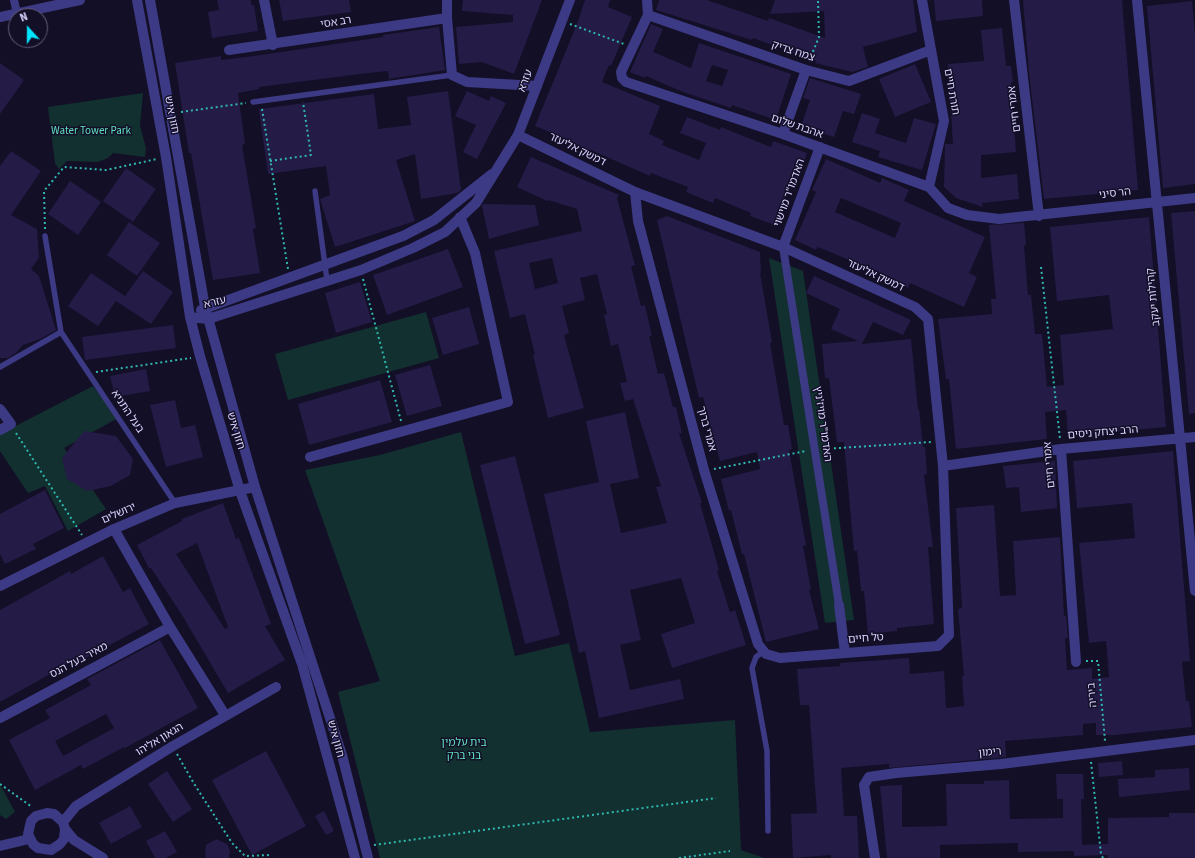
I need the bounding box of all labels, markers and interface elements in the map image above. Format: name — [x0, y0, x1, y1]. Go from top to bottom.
north arrow — [8, 8, 48, 48]
text: N — [18, 9, 30, 26]
street label: רב אסי — [320, 14, 352, 32]
street label: צמח צדיק — [770, 39, 816, 65]
street label: עזרא — [516, 68, 536, 94]
street label: תורת חיים — [940, 68, 962, 116]
street label: אמרי חיים — [1006, 85, 1024, 133]
street label: חזון איש — [161, 95, 181, 135]
street label: אהבת שלום — [769, 112, 825, 142]
park label: Water Tower Park — [51, 125, 131, 139]
street label: דמשק אליעזר — [546, 130, 608, 170]
street label: האדמו"ר מוישוי — [772, 157, 808, 229]
street label: הר סיני — [1098, 185, 1132, 203]
street label: דמשק אליעזר — [844, 257, 906, 295]
street label: קהילות יעקב — [1144, 267, 1164, 327]
street label: עזרא — [202, 294, 228, 312]
street label: האדמו"ר מויז'ניץ — [810, 385, 834, 463]
street label: בעל התניא — [108, 388, 146, 436]
street label: אמרי ברוך — [694, 405, 718, 453]
street label: חזון איש — [223, 411, 247, 451]
street label: הרב יצחק ניסים — [1067, 423, 1139, 443]
street label: אמרי חיים — [1041, 441, 1059, 489]
street label: ירושלים — [100, 501, 138, 527]
street label: טל חיים — [848, 631, 884, 647]
street label: מאיר בעל הנס — [48, 640, 110, 682]
street label: ביריה — [1085, 682, 1101, 708]
street label: חזון איש — [324, 719, 346, 759]
street label: הגאון אליהו — [134, 721, 186, 759]
park label: בית עלמין בני ברק — [441, 737, 487, 763]
street label: רימון — [978, 745, 1002, 761]

